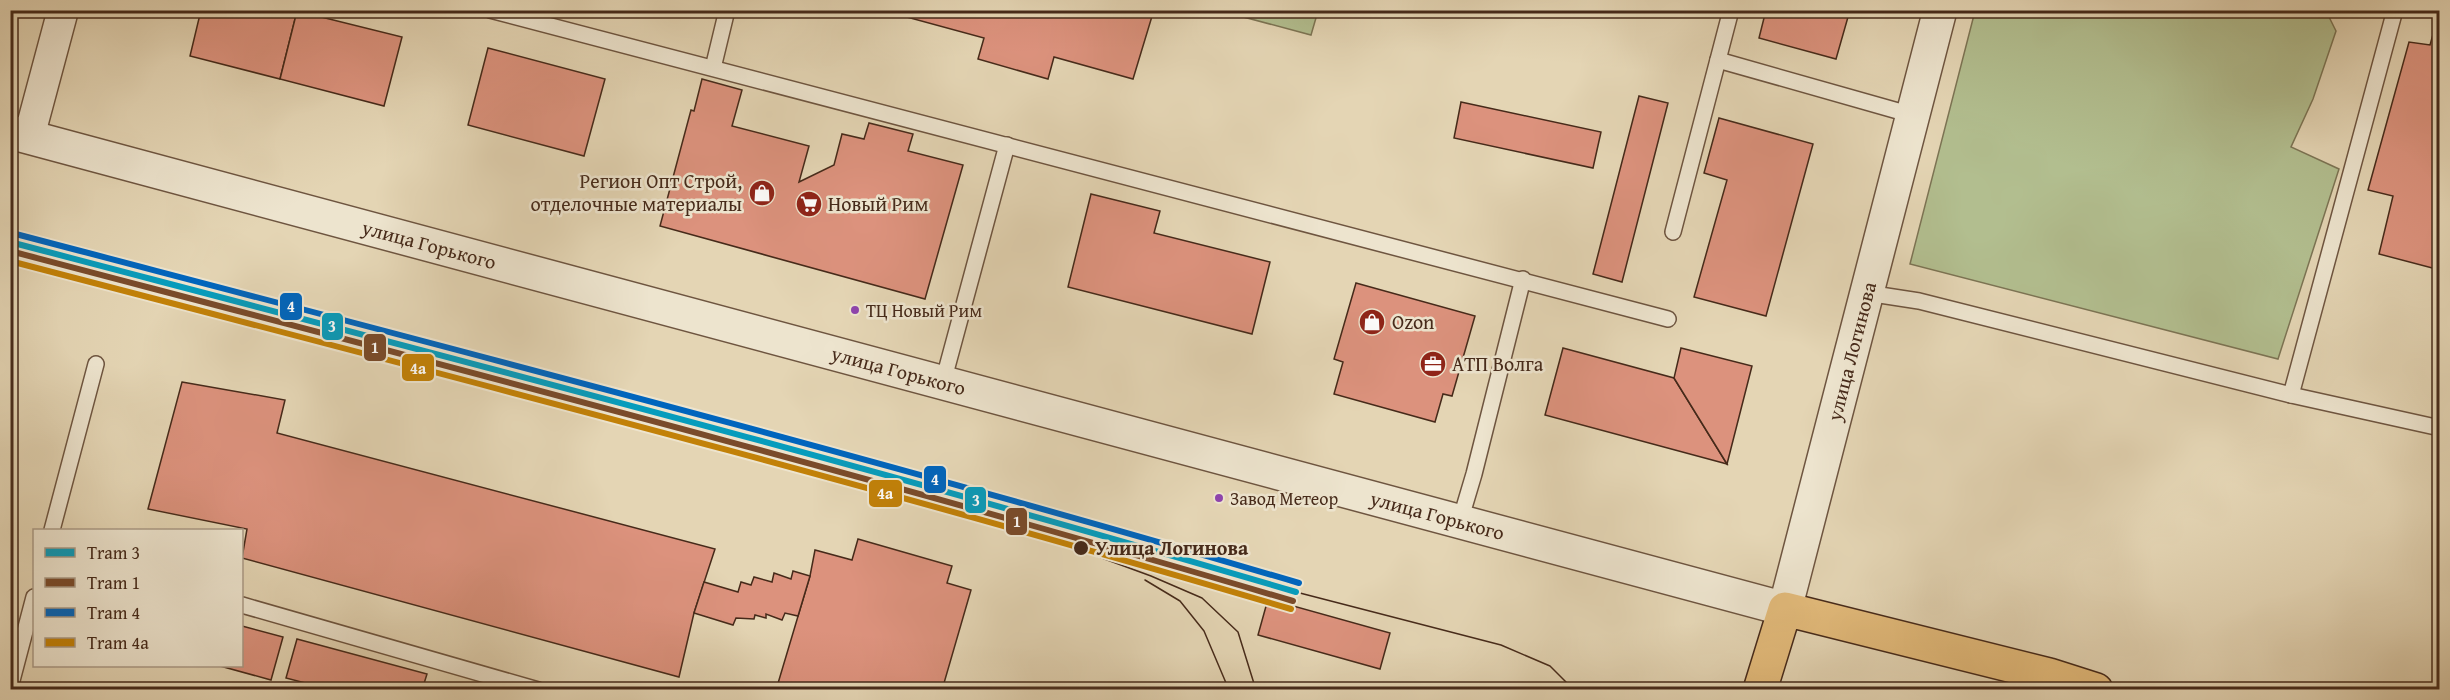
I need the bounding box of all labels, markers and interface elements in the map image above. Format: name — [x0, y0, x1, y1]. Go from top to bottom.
place label: Регион Опт Строй, отделочные материалы — [531, 166, 742, 218]
shop icon: Регион Опт Строй, отделочные материалы — [747, 178, 777, 208]
supermarket icon: Новый Рим — [794, 189, 824, 219]
place label: Новый Рим — [828, 189, 928, 218]
street label: улица Горького — [358, 212, 500, 276]
street label: улица Логинова — [1819, 278, 1883, 425]
line badge: 4 — [279, 292, 303, 321]
text: 4 — [287, 294, 295, 318]
place label: ТЦ Новый Рим — [866, 297, 982, 324]
marker: ТЦ Новый Рим — [849, 304, 861, 316]
shop icon: Ozon — [1357, 307, 1387, 337]
place label: Ozon — [1392, 307, 1434, 336]
line badge: 3 — [321, 312, 344, 341]
text: 3 — [328, 314, 336, 338]
line badge: 1 — [363, 333, 387, 362]
text: 1 — [371, 335, 379, 359]
street label: улица Горького — [827, 338, 969, 402]
office icon: АТП Волга — [1418, 349, 1448, 379]
place label: АТП Волга — [1452, 349, 1544, 378]
line badge: 4а — [401, 353, 435, 382]
text: 4а — [410, 356, 427, 380]
line badge: 4 — [923, 465, 947, 494]
text: 4 — [931, 467, 939, 491]
line badge: 4а — [868, 479, 903, 508]
text: 4а — [877, 481, 894, 505]
street label: улица Горького — [1366, 483, 1508, 547]
place label: Завод Метеор — [1230, 485, 1338, 512]
line badge: 3 — [964, 486, 987, 514]
text: 3 — [972, 488, 980, 512]
marker: Завод Метеор — [1213, 492, 1225, 504]
line badge: 1 — [1005, 507, 1028, 536]
text: 1 — [1013, 509, 1021, 533]
legend — [33, 529, 243, 667]
place label: Улица Логинова — [1095, 533, 1249, 562]
text: Tram 3 — [87, 539, 140, 566]
marker: Улица Логинова — [1072, 539, 1090, 557]
text: Tram 1 — [87, 569, 140, 596]
text: Tram 4 — [87, 599, 140, 626]
text: Tram 4а — [87, 629, 149, 656]

